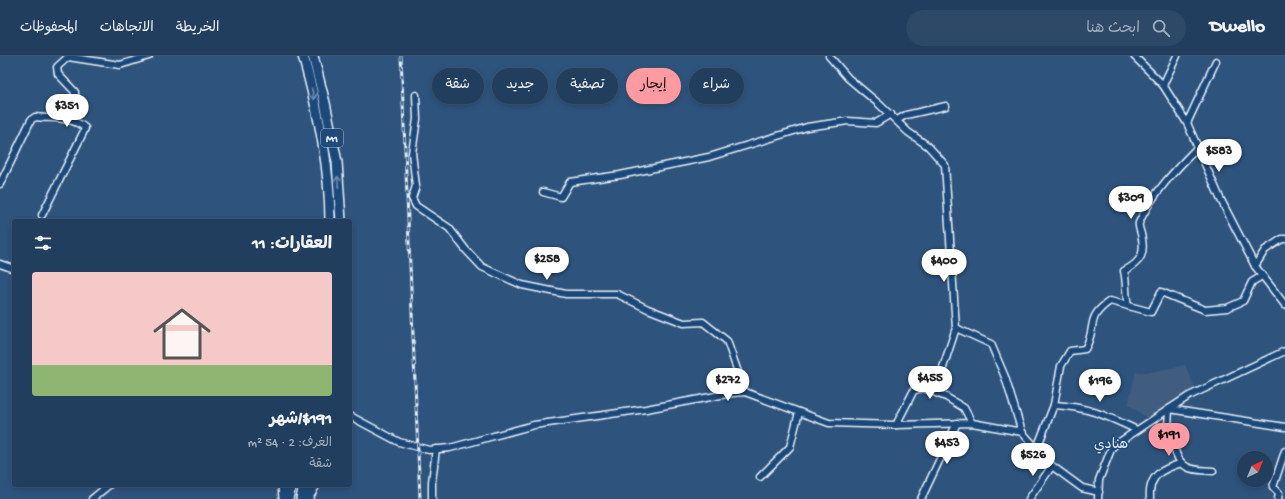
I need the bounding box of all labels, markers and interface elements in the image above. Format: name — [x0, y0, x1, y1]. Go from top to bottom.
search box — [906, 10, 1186, 46]
text: Dwello — [1210, 16, 1265, 39]
icon: search — [1150, 17, 1172, 39]
text: المحفوظات — [20, 20, 78, 37]
text: الاتجاهات — [100, 20, 154, 37]
text: الخريطة — [176, 20, 219, 37]
text: ابحث هنا — [1086, 20, 1140, 38]
chip: شقة — [432, 68, 484, 104]
chip: جديد — [492, 68, 548, 104]
chip: تصفية — [556, 68, 618, 104]
chip: إيجار — [626, 68, 681, 104]
chip: شراء — [689, 68, 744, 104]
one-way arrow — [310, 87, 318, 100]
pin: $351 — [43, 94, 91, 128]
text: $351 — [55, 99, 79, 114]
road number: M1 — [321, 129, 343, 147]
pin: $583 — [1195, 139, 1243, 173]
text: $583 — [1206, 144, 1232, 159]
one-way arrow — [335, 176, 342, 189]
pin: $309 — [1107, 186, 1155, 220]
text: $309 — [1118, 191, 1144, 206]
icon: filters — [32, 232, 54, 254]
text: العقارات: 11 — [252, 235, 332, 255]
pin: $258 — [523, 247, 571, 281]
pin: $400 — [920, 249, 968, 283]
text: $258 — [534, 252, 560, 267]
text: $400 — [931, 254, 957, 269]
icon: home — [146, 298, 218, 370]
pin: $455 — [906, 366, 954, 400]
pin: $272 — [704, 368, 752, 402]
pin: $196 — [1076, 369, 1124, 403]
text: $455 — [917, 371, 943, 386]
text: $272 — [715, 373, 741, 388]
text: $196 — [1088, 374, 1112, 389]
text: $191/شهر — [270, 410, 332, 430]
pin: $191 — [1145, 423, 1193, 457]
text: $191 — [1158, 428, 1180, 443]
pin: $453 — [923, 431, 971, 465]
text: الغرف: 2 · 54 m² — [248, 436, 332, 451]
text: $453 — [934, 436, 960, 451]
district label: هنادي — [1094, 437, 1128, 454]
pin: $526 — [1009, 443, 1057, 477]
text: $526 — [1020, 448, 1046, 463]
north arrow — [1237, 451, 1273, 487]
map controls — [1237, 451, 1273, 487]
text: شقة — [309, 457, 332, 472]

